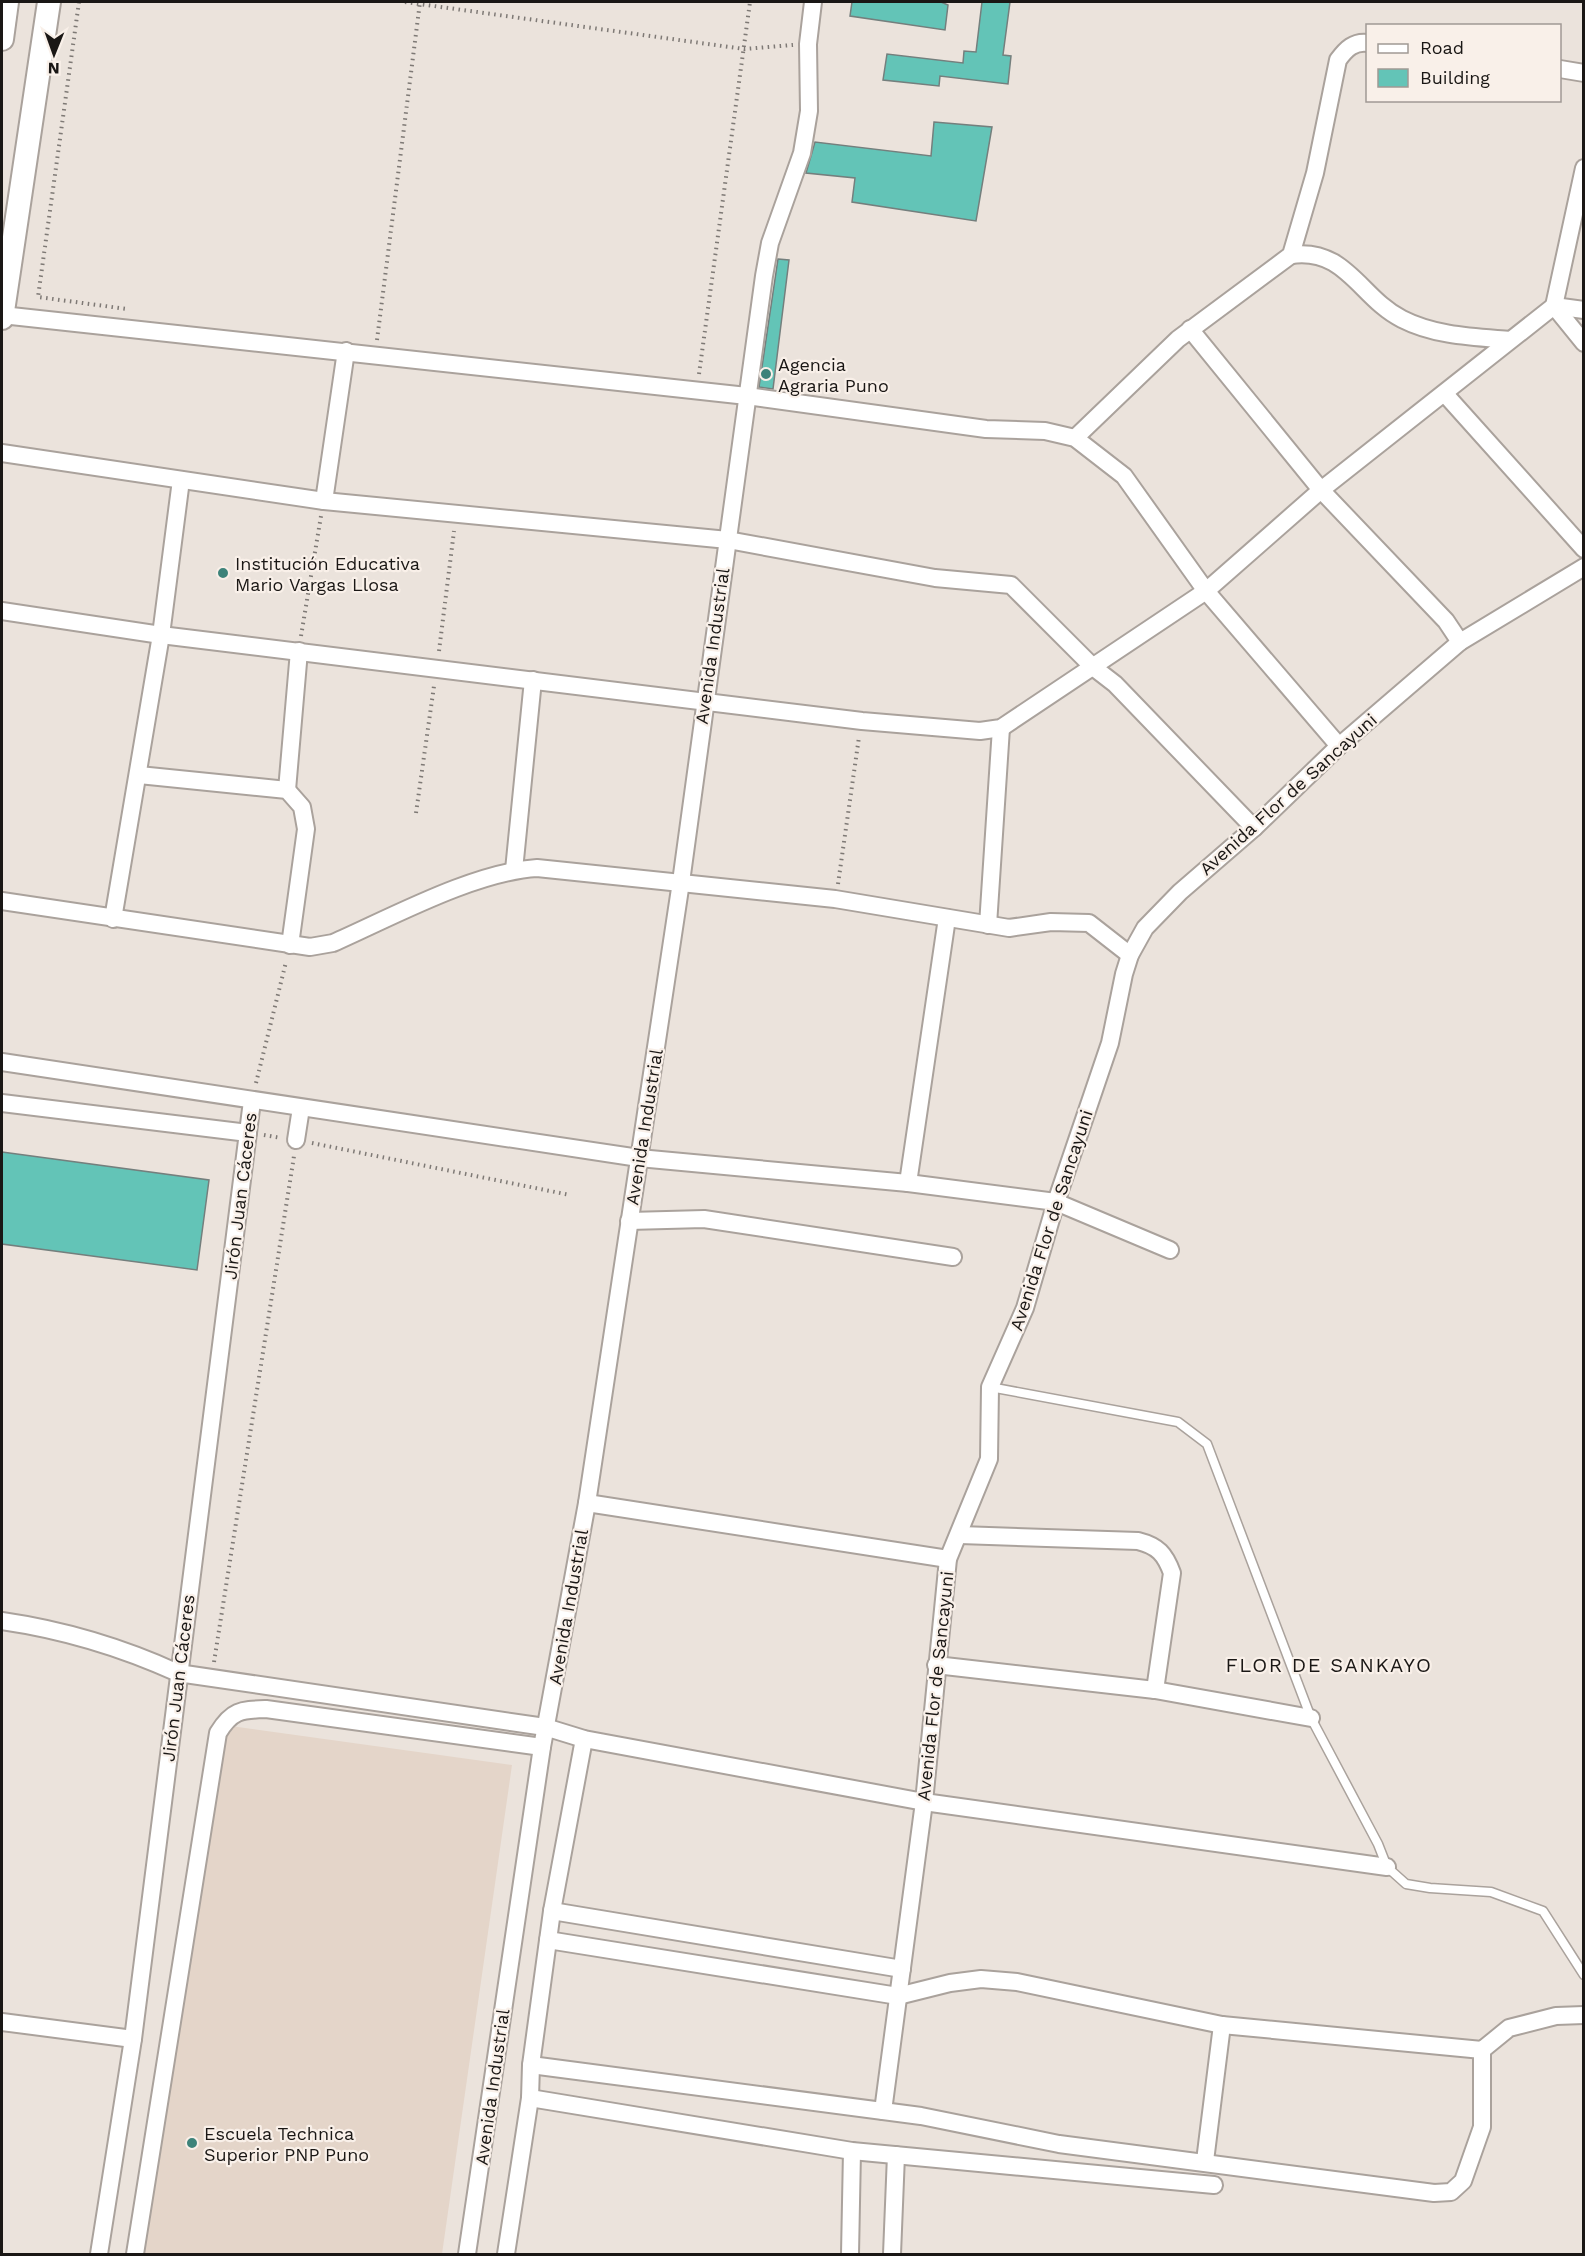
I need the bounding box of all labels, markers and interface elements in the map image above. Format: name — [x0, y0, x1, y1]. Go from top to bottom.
north arrow — [24, 24, 84, 84]
legend — [1366, 24, 1561, 102]
text: Road — [1420, 37, 1464, 58]
text: N — [48, 59, 60, 78]
text: Building — [1420, 67, 1490, 88]
place label: Agencia Agraria Puno — [778, 354, 889, 396]
marker: Agencia Agraria Puno — [759, 367, 773, 381]
place label: Institución Educativa Mario Vargas Llosa — [235, 553, 420, 595]
marker: Institución Educativa Mario Vargas Llosa — [216, 566, 230, 580]
street label: Avenida Industrial — [691, 566, 733, 726]
street label: Avenida Flor de Sancayuni — [1195, 709, 1381, 879]
street label: Avenida Industrial — [621, 1047, 667, 1207]
street label: Avenida Flor de Sancayuni — [1005, 1107, 1097, 1333]
street label: Jirón Juan Cáceres — [219, 1111, 261, 1281]
street label: Avenida Industrial — [544, 1527, 592, 1687]
street label: Avenida Flor de Sancayuni — [912, 1570, 958, 1802]
street label: Jirón Juan Cáceres — [157, 1593, 199, 1763]
district label: FLOR DE SANKAYO — [1226, 1653, 1432, 1677]
street label: Avenida Industrial — [471, 2007, 513, 2167]
place label: Escuela Technica Superior PNP Puno — [204, 2123, 369, 2165]
marker: Escuela Technica Superior PNP Puno — [185, 2136, 199, 2150]

